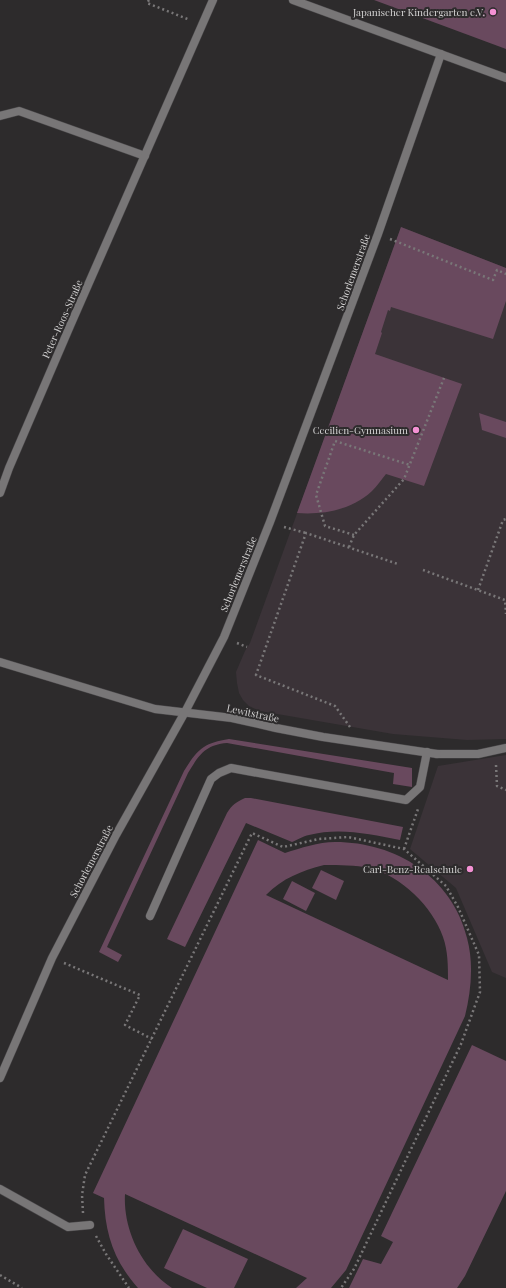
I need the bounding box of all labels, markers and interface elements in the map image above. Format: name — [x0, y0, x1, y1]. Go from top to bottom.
place label: Japanischer Kindergarten e.V. — [352, 5, 485, 19]
marker: Japanischer Kindergarten e.V. — [488, 7, 498, 17]
street label: Schorlemerstraße — [333, 232, 373, 312]
street label: Peter-Roos-Straße — [38, 277, 86, 361]
place label: Cecilien-Gymnasium — [313, 423, 408, 437]
marker: Cecilien-Gymnasium — [411, 425, 421, 435]
street label: Schorlemerstraße — [216, 534, 260, 614]
street label: Lewitstraße — [225, 701, 281, 725]
street label: Schorlemerstraße — [66, 822, 116, 900]
place label: Carl-Benz-Realschule — [363, 862, 462, 876]
marker: Carl-Benz-Realschule — [465, 864, 475, 874]

